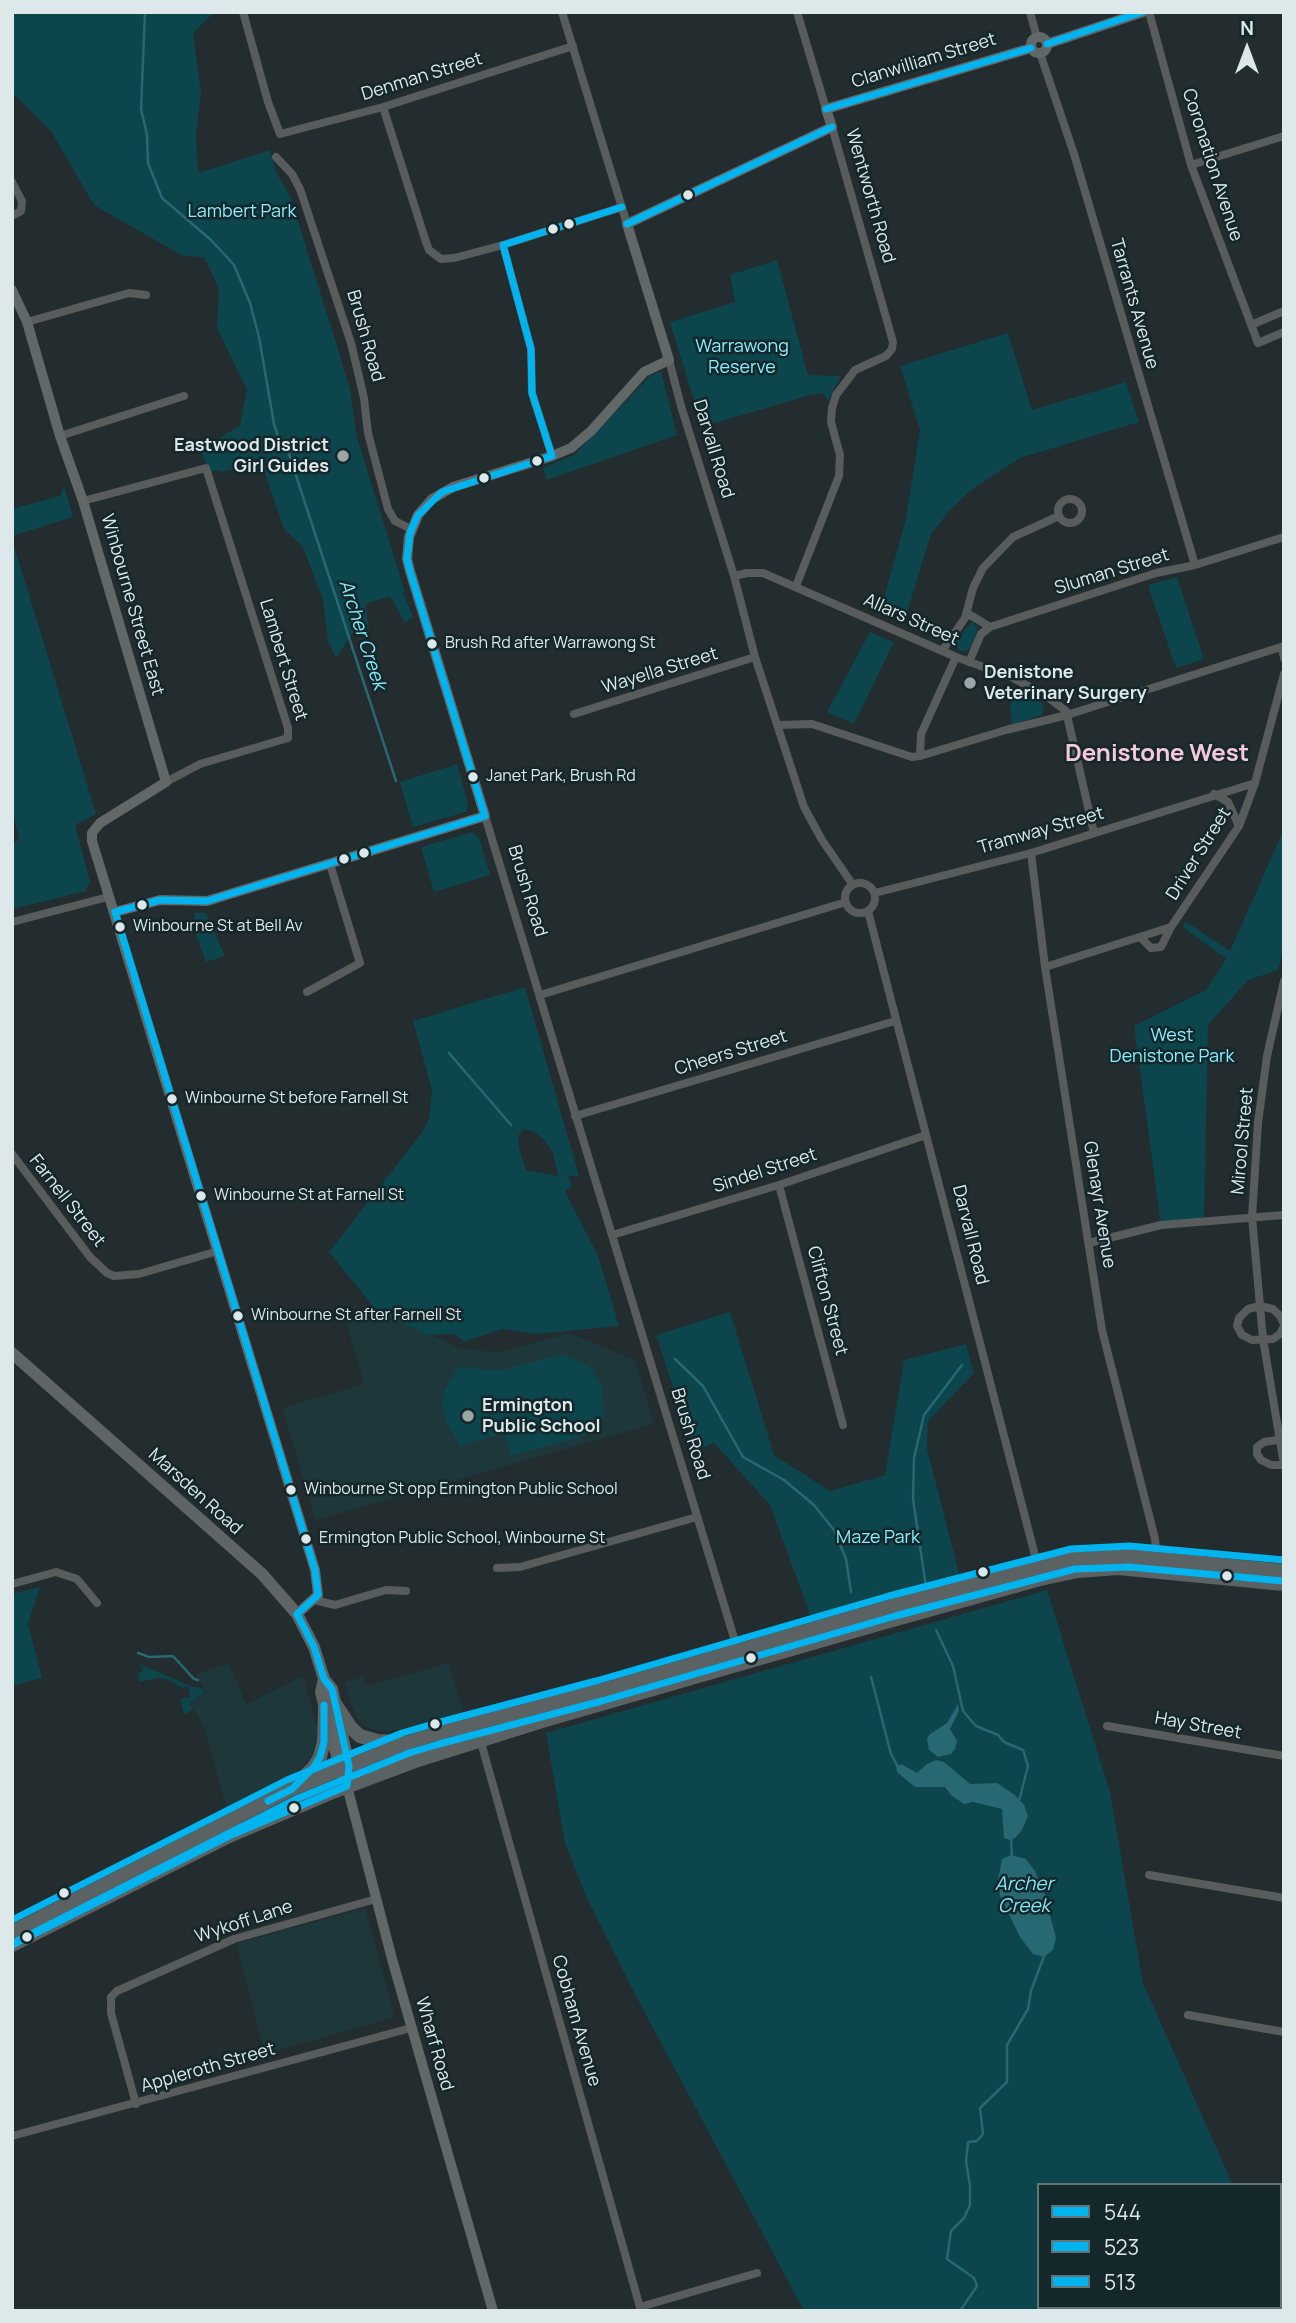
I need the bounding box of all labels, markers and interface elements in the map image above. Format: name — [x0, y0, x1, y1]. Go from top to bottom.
north arrow — [1212, 14, 1282, 84]
text: N — [1240, 15, 1254, 41]
street label: Clanwilliam Street — [849, 29, 999, 93]
street label: Denman Street — [359, 48, 485, 106]
street label: Coronation Avenue — [1177, 86, 1247, 244]
street label: Wentworth Road — [841, 126, 899, 266]
unlabelled marker — [681, 188, 695, 202]
park label: Lambert Park — [188, 201, 296, 223]
unlabelled marker — [562, 217, 576, 231]
unlabelled marker — [546, 222, 560, 236]
street label: Tarrants Avenue — [1105, 236, 1163, 372]
street label: Brush Road — [342, 288, 388, 384]
park label: Warrawong Reserve — [695, 336, 789, 378]
street label: Darvall Road — [688, 397, 738, 501]
place label: Eastwood District Girl Guides — [174, 435, 329, 478]
marker: Eastwood District Girl Guides — [335, 448, 351, 464]
unlabelled marker — [530, 454, 544, 468]
unlabelled marker — [477, 471, 491, 485]
street label: Winbourne Street East — [96, 512, 168, 698]
street label: Sluman Street — [1052, 544, 1172, 600]
water label: Archer Creek — [334, 577, 390, 693]
street label: Allars Street — [860, 589, 962, 651]
street label: Lambert Street — [254, 597, 312, 723]
place label: Brush Rd after Warrawong St — [445, 634, 656, 654]
marker: Brush Rd after Warrawong St — [425, 637, 439, 651]
street label: Wayella Street — [599, 643, 721, 699]
place label: Denistone Veterinary Surgery — [984, 662, 1147, 704]
marker: Denistone Veterinary Surgery — [962, 675, 978, 691]
district label: Denistone West — [1065, 740, 1249, 768]
place label: Janet Park, Brush Rd — [486, 767, 636, 787]
marker: Janet Park, Brush Rd — [466, 770, 480, 784]
street label: Tramway Street — [976, 803, 1106, 859]
street label: Driver Street — [1162, 804, 1236, 904]
street label: Brush Road — [503, 843, 551, 939]
unlabelled marker — [357, 846, 371, 860]
unlabelled marker — [337, 852, 351, 866]
unlabelled marker — [135, 898, 149, 912]
place label: Winbourne St at Bell Av — [133, 917, 303, 937]
marker: Winbourne St at Bell Av — [113, 920, 127, 934]
park label: West Denistone Park — [1110, 1025, 1234, 1068]
street label: Cheers Street — [672, 1026, 790, 1080]
street label: Mirool Street — [1228, 1086, 1258, 1196]
place label: Winbourne St before Farnell St — [185, 1089, 409, 1109]
marker: Winbourne St before Farnell St — [165, 1092, 179, 1106]
street label: Glenayr Avenue — [1078, 1140, 1120, 1270]
street label: Sindel Street — [710, 1144, 820, 1198]
street label: Farnell Street — [24, 1151, 110, 1251]
street label: Darvall Road — [947, 1183, 993, 1287]
place label: Winbourne St at Farnell St — [214, 1186, 404, 1206]
marker: Winbourne St at Farnell St — [194, 1189, 208, 1203]
street label: Clifton Street — [802, 1244, 852, 1358]
place label: Winbourne St after Farnell St — [251, 1306, 462, 1326]
marker: Winbourne St after Farnell St — [231, 1309, 245, 1323]
street label: Brush Road — [666, 1386, 714, 1482]
place label: Ermington Public School — [482, 1395, 601, 1438]
marker: Ermington Public School — [460, 1408, 476, 1424]
street label: Marsden Road — [144, 1444, 246, 1540]
place label: Winbourne St opp Ermington Public School — [304, 1480, 618, 1500]
marker: Winbourne St opp Ermington Public School — [284, 1483, 298, 1497]
park label: Maze Park — [836, 1527, 920, 1549]
place label: Ermington Public School, Winbourne St — [319, 1529, 605, 1549]
marker: Ermington Public School, Winbourne St — [299, 1532, 313, 1546]
unlabelled marker — [976, 1565, 990, 1579]
unlabelled marker — [1220, 1569, 1234, 1583]
unlabelled marker — [744, 1651, 758, 1665]
street label: Hay Street — [1153, 1708, 1243, 1744]
unlabelled marker — [428, 1717, 442, 1731]
unlabelled marker — [287, 1801, 301, 1815]
water label: Archer Creek — [995, 1874, 1053, 1918]
unlabelled marker — [57, 1886, 71, 1900]
street label: Wykoff Lane — [192, 1896, 296, 1948]
unlabelled marker — [20, 1930, 34, 1944]
street label: Cobham Avenue — [547, 1953, 605, 2089]
street label: Wharf Road — [410, 1995, 458, 2093]
street label: Appleroth Street — [138, 2038, 278, 2098]
legend — [1037, 2183, 1282, 2309]
text: 544 — [1104, 2198, 1141, 2226]
text: 523 — [1104, 2233, 1139, 2261]
text: 513 — [1104, 2268, 1136, 2296]

